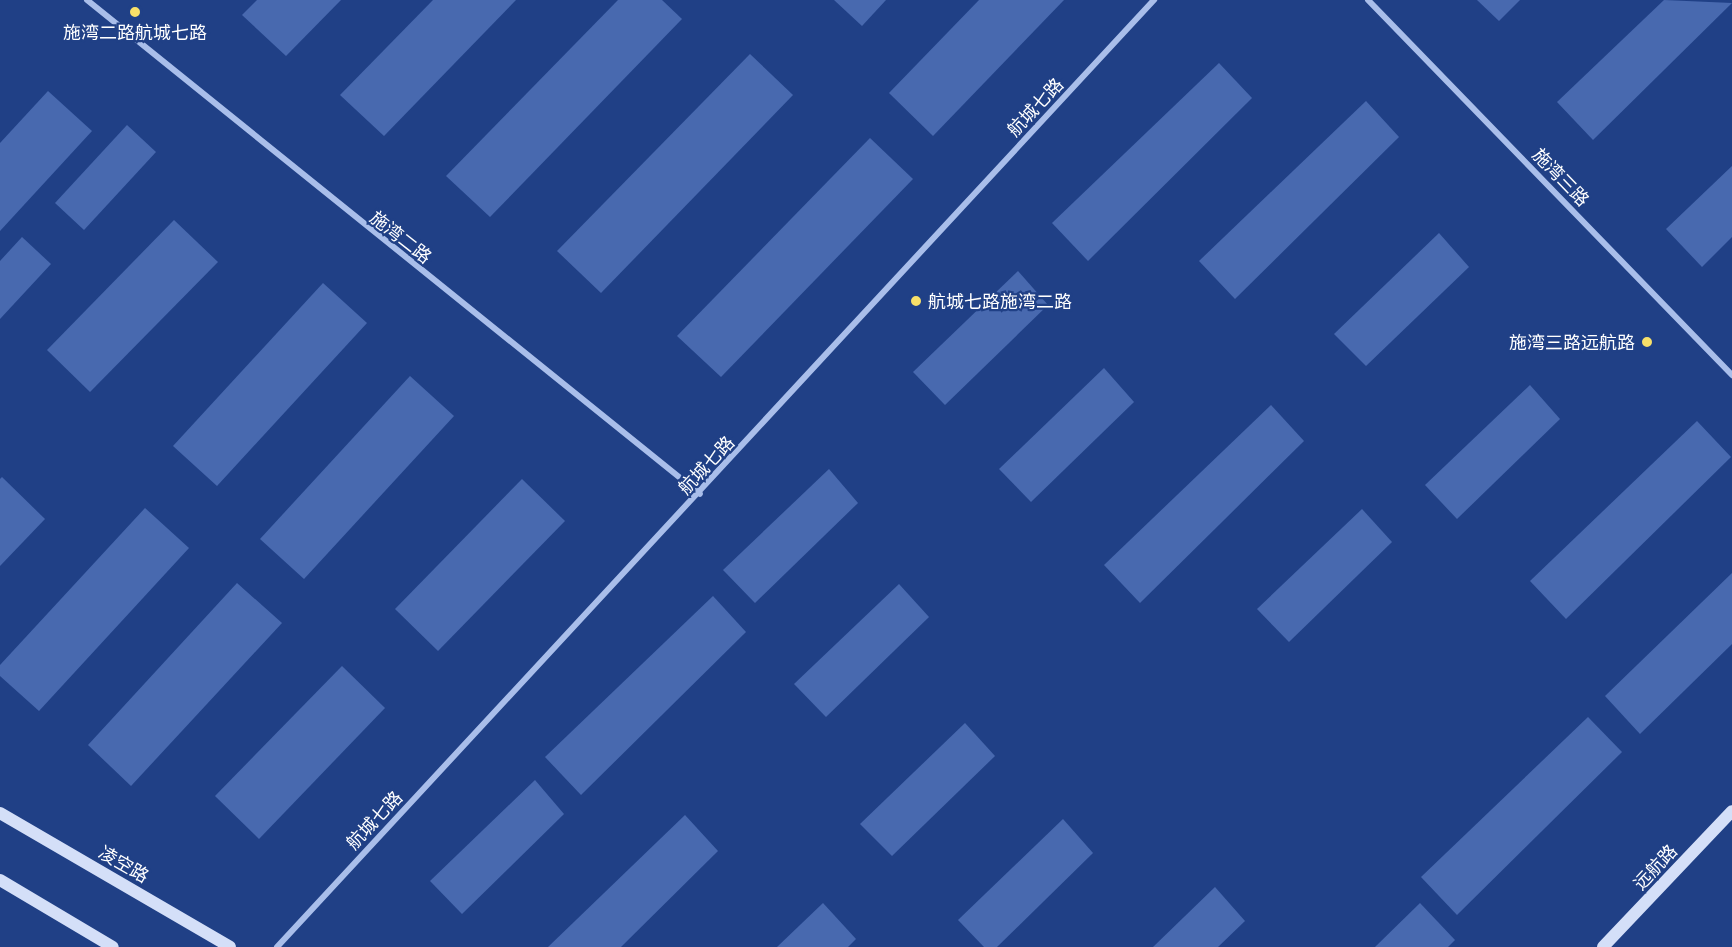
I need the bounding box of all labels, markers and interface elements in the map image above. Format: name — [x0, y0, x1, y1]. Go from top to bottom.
marker: 施湾二路航城七路 — [128, 5, 142, 19]
place label: 施湾二路航城七路 — [63, 21, 207, 43]
street label: 航城七路 — [1003, 73, 1067, 141]
street label: 施湾三路 — [1528, 144, 1594, 210]
street label: 施湾二路 — [366, 206, 436, 268]
place label: 航城七路施湾二路 — [928, 290, 1072, 312]
marker: 航城七路施湾二路 — [909, 294, 923, 308]
place label: 施湾三路远航路 — [1509, 331, 1635, 353]
marker: 施湾三路远航路 — [1640, 335, 1654, 349]
street label: 航城七路 — [674, 431, 738, 499]
street label: 航城七路 — [342, 786, 406, 854]
street label: 远航路 — [1629, 840, 1681, 894]
street label: 凌空路 — [95, 841, 153, 887]

